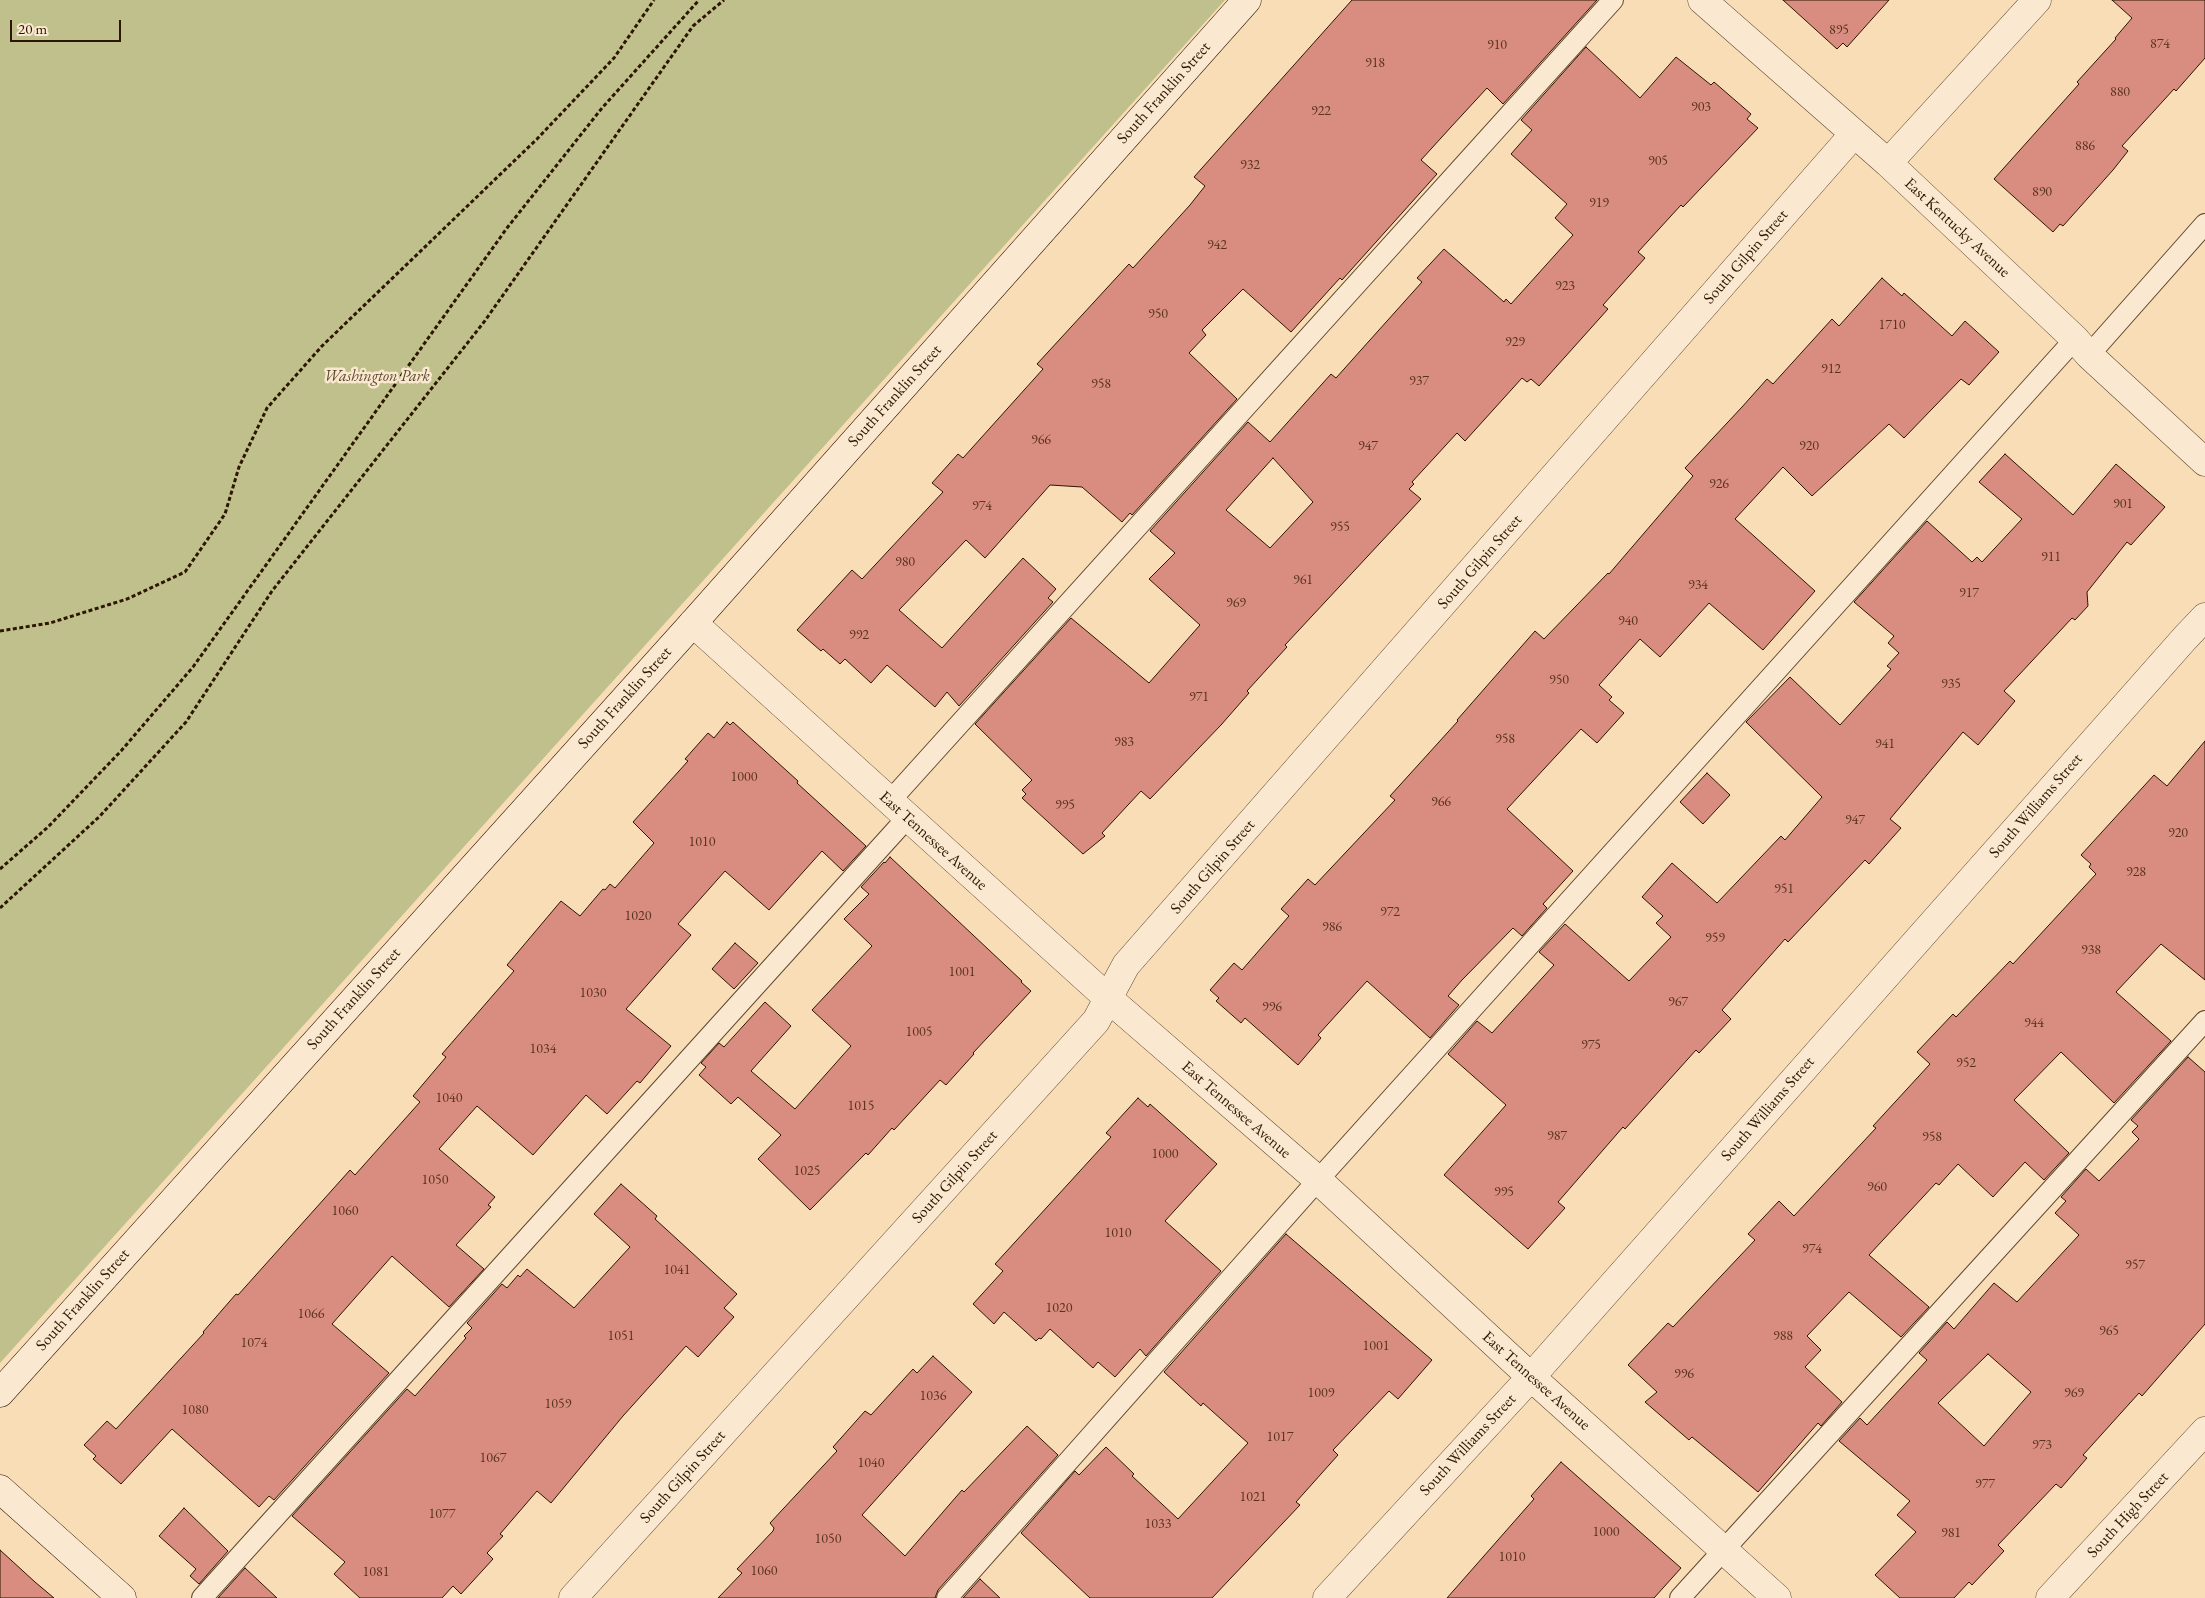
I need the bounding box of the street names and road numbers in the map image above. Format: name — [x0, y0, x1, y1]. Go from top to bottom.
street label: South Franklin Street — [1113, 38, 1215, 148]
street label: East Kentucky Avenue — [1900, 174, 2014, 282]
street label: South Gilpin Street — [1700, 206, 1792, 308]
street label: South Franklin Street — [844, 341, 946, 451]
street label: South Gilpin Street — [1434, 511, 1526, 613]
street label: South Franklin Street — [574, 643, 676, 753]
street label: South Williams Street — [1985, 750, 2087, 862]
street label: East Tennessee Avenue — [875, 787, 991, 895]
street label: South Gilpin Street — [1167, 816, 1259, 918]
street label: South Franklin Street — [303, 944, 405, 1054]
street label: South Williams Street — [1717, 1053, 1819, 1165]
street label: East Tennessee Avenue — [1177, 1057, 1295, 1163]
street label: South Gilpin Street — [908, 1126, 1002, 1228]
street label: South Franklin Street — [32, 1245, 134, 1355]
street label: East Tennessee Avenue — [1478, 1327, 1594, 1435]
street label: South Williams Street — [1416, 1390, 1520, 1500]
street label: South Gilpin Street — [636, 1426, 730, 1528]
street label: South High Street — [2083, 1468, 2173, 1562]

